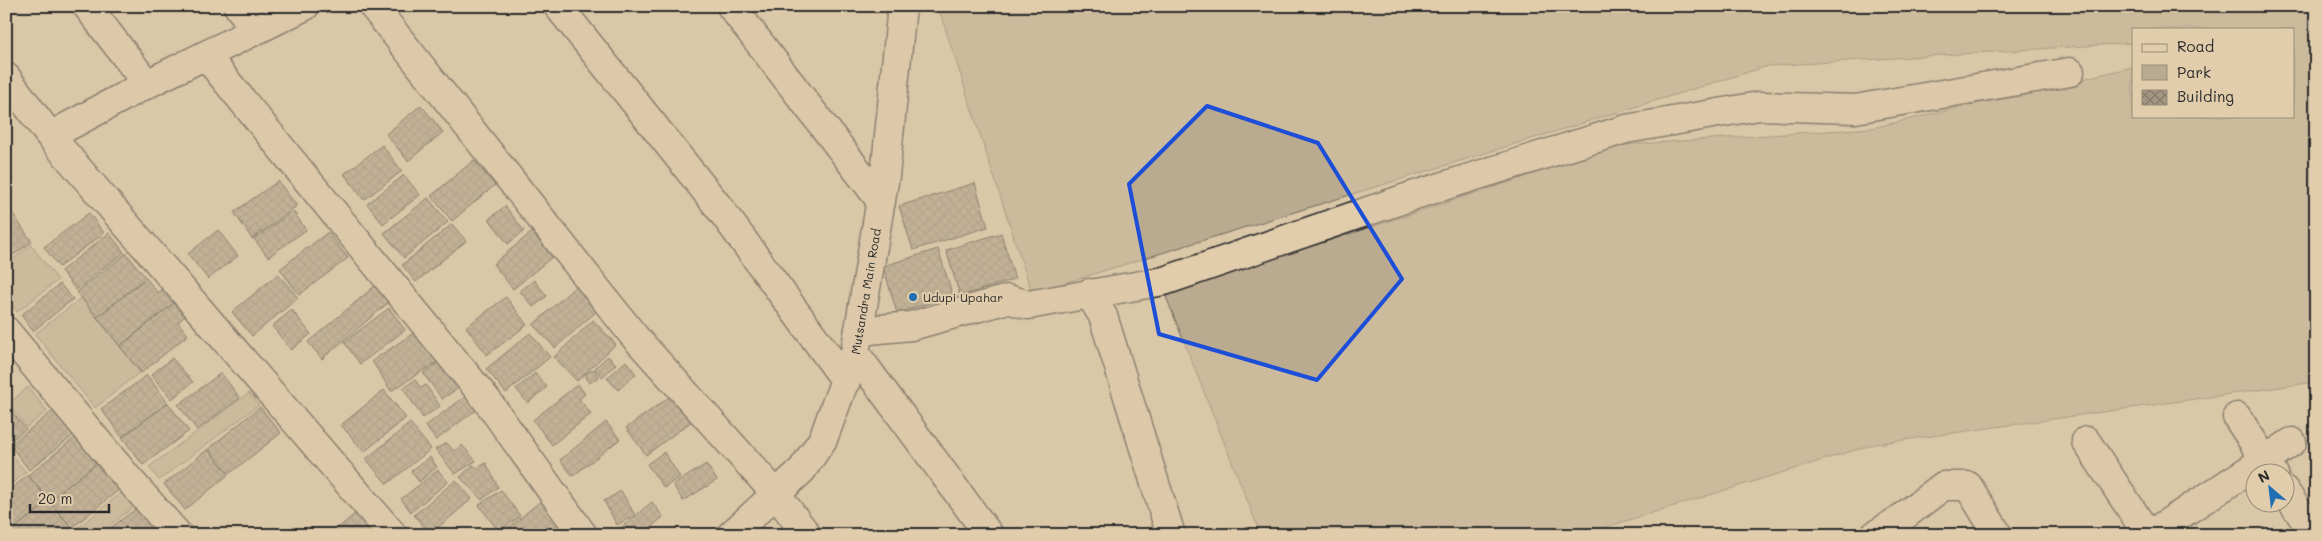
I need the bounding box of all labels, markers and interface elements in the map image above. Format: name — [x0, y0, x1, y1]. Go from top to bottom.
legend — [2132, 28, 2294, 118]
text: Road — [2177, 36, 2214, 56]
text: Park — [2177, 62, 2211, 82]
text: Building — [2177, 86, 2234, 106]
street label: Mutsandra Main Road — [847, 227, 884, 356]
place label: Udupi Upahar — [923, 289, 1003, 305]
marker: Udupi Upahar — [907, 291, 919, 303]
north arrow — [2244, 464, 2294, 514]
text: N — [2255, 465, 2273, 487]
scale bar — [30, 481, 109, 513]
text: 20 m — [38, 488, 72, 508]

